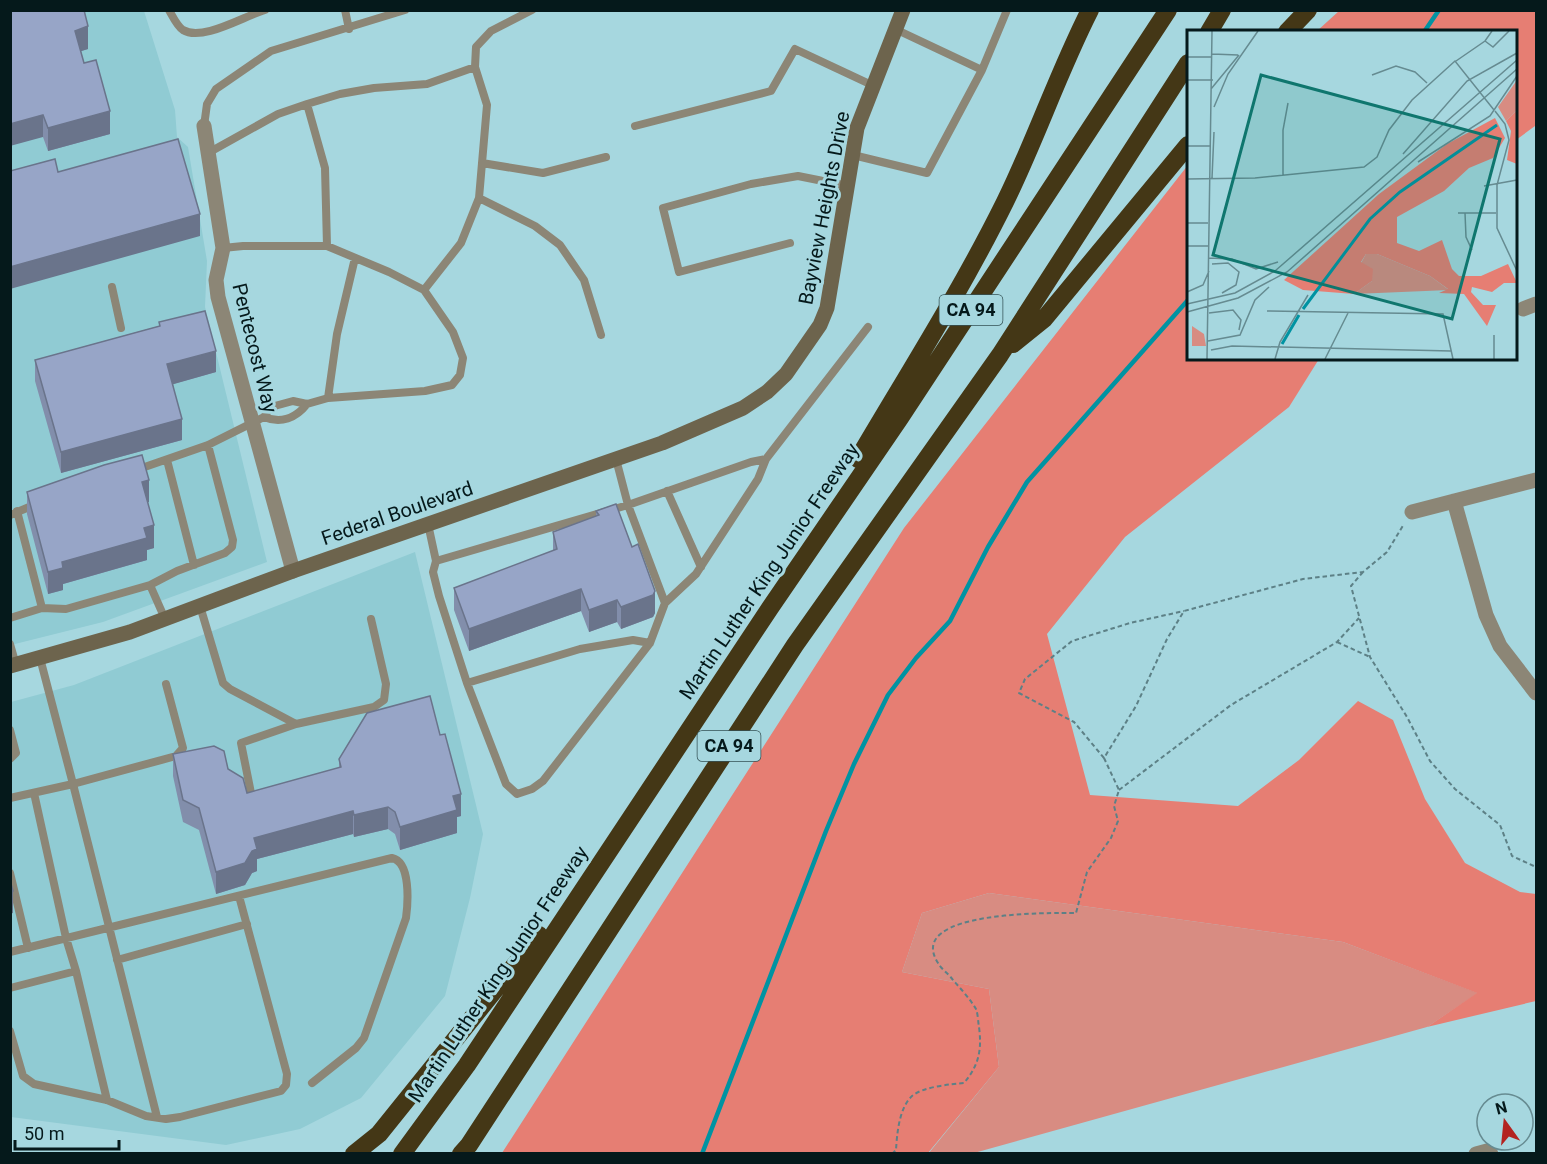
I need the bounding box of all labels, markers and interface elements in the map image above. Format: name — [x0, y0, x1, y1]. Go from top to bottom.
inset map — [1187, 30, 1517, 360]
street label: Bayview Heights Drive — [793, 109, 855, 307]
street label: Pentecost Way — [227, 281, 283, 416]
road number: CA 94 — [940, 295, 1002, 325]
street label: Martin Luther King Junior Freeway — [674, 438, 864, 704]
street label: Federal Boulevard — [318, 476, 476, 550]
road number: CA 94 — [698, 731, 760, 761]
street label: Martin Luther King Junior Freeway — [403, 841, 593, 1107]
north arrow — [1475, 1092, 1535, 1152]
text: N — [1493, 1097, 1509, 1119]
scale bar — [15, 1113, 118, 1151]
text: 50 m — [24, 1123, 64, 1144]

